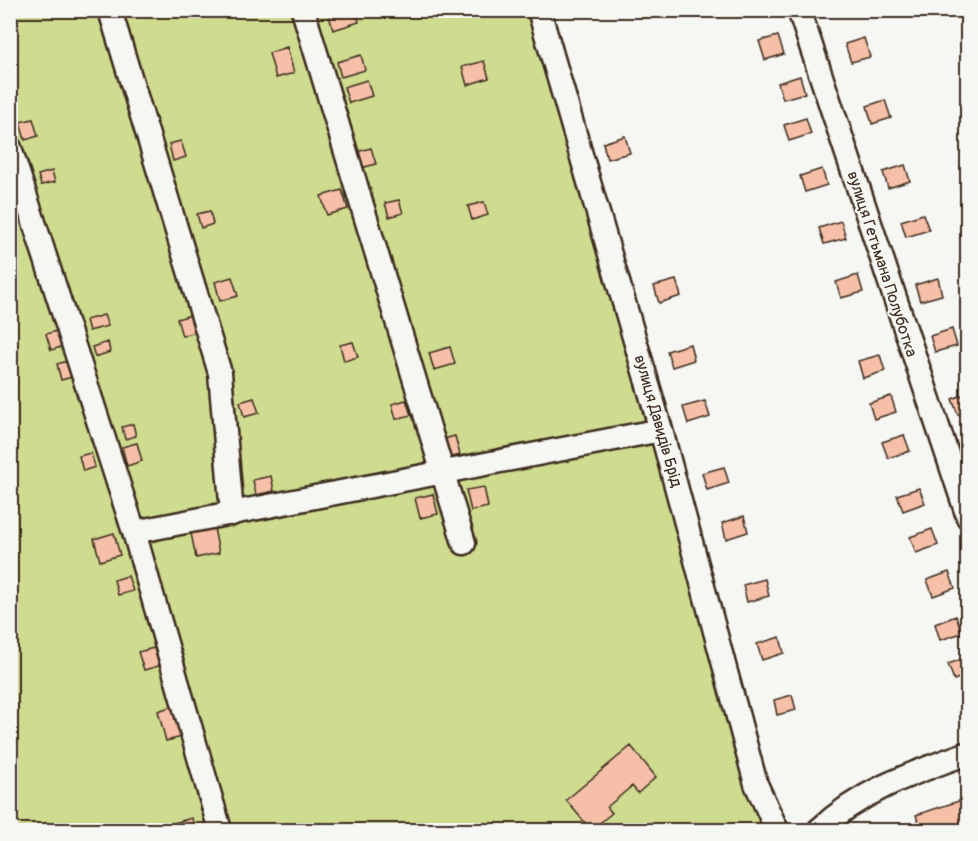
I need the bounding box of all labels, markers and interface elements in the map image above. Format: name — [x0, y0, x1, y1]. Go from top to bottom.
street label: вулиця Гетьмана Полуботка — [843, 169, 921, 359]
street label: вулиця Давидів Брід — [630, 353, 687, 490]

